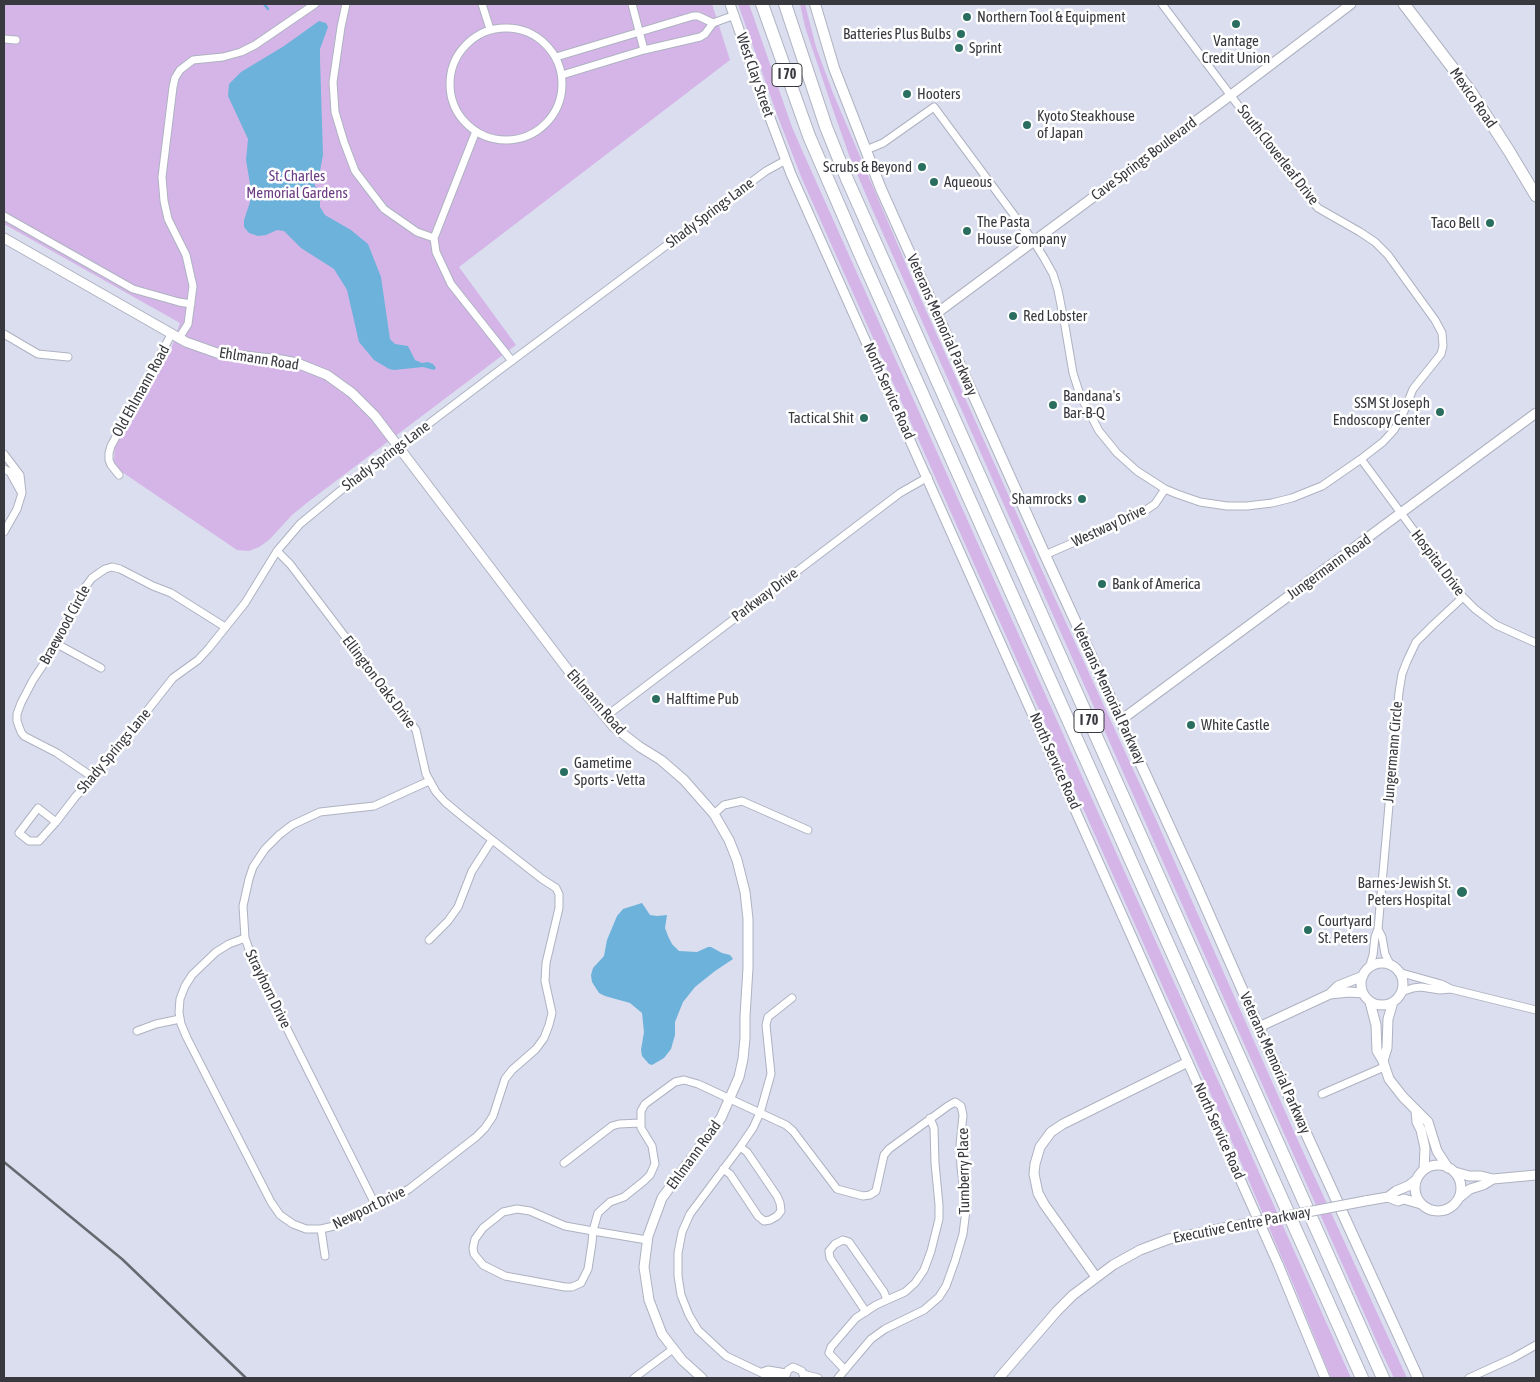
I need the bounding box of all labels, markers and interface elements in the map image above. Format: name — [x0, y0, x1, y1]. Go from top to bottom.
place label: Northern Tool & Equipment — [977, 8, 1126, 26]
marker: Northern Tool & Equipment — [961, 11, 973, 23]
marker: Vantage Credit Union — [1230, 18, 1242, 30]
place label: Batteries Plus Bulbs — [843, 25, 951, 43]
marker: Batteries Plus Bulbs — [955, 28, 967, 40]
street label: West Clay Street — [732, 31, 778, 119]
place label: Vantage Credit Union — [1202, 32, 1270, 67]
place label: Sprint — [969, 39, 1002, 57]
marker: Sprint — [953, 42, 965, 54]
road number: I 70 — [772, 64, 802, 86]
street label: Mexico Road — [1446, 64, 1500, 132]
place label: Hooters — [917, 85, 961, 103]
marker: Hooters — [901, 88, 913, 100]
street label: South Cloverleaf Drive — [1233, 101, 1323, 209]
place label: Kyoto Steakhouse of Japan — [1037, 107, 1135, 142]
street label: Cave Springs Boulevard — [1088, 113, 1200, 205]
marker: Kyoto Steakhouse of Japan — [1021, 119, 1033, 131]
place label: Scrubs & Beyond — [823, 158, 912, 176]
marker: Scrubs & Beyond — [916, 161, 928, 173]
park label: St. Charles Memorial Gardens — [246, 167, 348, 202]
place label: Aqueous — [944, 173, 992, 191]
street label: Shady Springs Lane — [663, 174, 757, 252]
marker: Aqueous — [928, 176, 940, 188]
place label: The Pasta House Company — [977, 213, 1066, 248]
place label: Taco Bell — [1431, 214, 1480, 232]
marker: Taco Bell — [1484, 217, 1496, 229]
marker: The Pasta House Company — [961, 225, 973, 237]
street label: Veterans Memorial Parkway — [903, 251, 981, 399]
place label: Red Lobster — [1023, 307, 1087, 325]
marker: Red Lobster — [1007, 310, 1019, 322]
street label: North Service Road — [860, 340, 918, 442]
street label: Old Ehlmann Road — [108, 342, 174, 440]
street label: Ehlmann Road — [218, 344, 300, 374]
place label: Bandana's Bar-B-Q — [1063, 387, 1120, 422]
place label: SSM St Joseph Endoscopy Center — [1333, 394, 1430, 429]
marker: Bandana's Bar-B-Q — [1047, 399, 1059, 411]
marker: SSM St Joseph Endoscopy Center — [1434, 406, 1446, 418]
place label: Tactical Shit — [788, 409, 854, 427]
marker: Tactical Shit — [858, 412, 870, 424]
street label: Shady Springs Lane — [339, 417, 433, 495]
place label: Shamrocks — [1012, 490, 1072, 508]
marker: Shamrocks — [1076, 493, 1088, 505]
street label: Westway Drive — [1069, 501, 1149, 551]
street label: Hospital Drive — [1407, 526, 1469, 600]
street label: Jungermann Road — [1283, 530, 1375, 604]
street label: Parkway Drive — [728, 564, 802, 626]
place label: Bank of America — [1112, 575, 1201, 593]
marker: Bank of America — [1096, 578, 1108, 590]
street label: Braewood Circle — [36, 582, 94, 668]
street label: Veterans Memorial Parkway — [1069, 621, 1149, 767]
street label: Ellington Oaks Drive — [338, 632, 420, 732]
street label: Ehlmann Road — [563, 666, 629, 738]
place label: Halftime Pub — [666, 690, 739, 708]
marker: Halftime Pub — [650, 693, 662, 705]
street label: Jungermann Circle — [1380, 700, 1406, 804]
street label: Shady Springs Lane — [73, 705, 155, 797]
road number: I 70 — [1074, 709, 1104, 732]
street label: North Service Road — [1026, 710, 1084, 812]
place label: White Castle — [1201, 716, 1270, 734]
marker: White Castle — [1185, 719, 1197, 731]
place label: Gametime Sports - Vetta — [574, 754, 646, 789]
marker: Gametime Sports - Vetta — [558, 766, 570, 778]
place label: Barnes-Jewish St. Peters Hospital — [1358, 874, 1451, 909]
marker: Barnes-Jewish St. Peters Hospital — [1455, 885, 1469, 899]
place label: Courtyard St. Peters — [1318, 912, 1372, 947]
marker: Courtyard St. Peters — [1302, 924, 1314, 936]
street label: Strayhorn Drive — [241, 947, 295, 1031]
street label: Veterans Memorial Parkway — [1236, 989, 1314, 1137]
street label: North Service Road — [1190, 1080, 1248, 1182]
street label: Ehlmann Road — [663, 1117, 725, 1193]
street label: Turnberry Place — [954, 1128, 974, 1214]
street label: Newport Drive — [330, 1183, 408, 1233]
street label: Executive Centre Parkway — [1172, 1203, 1312, 1247]

